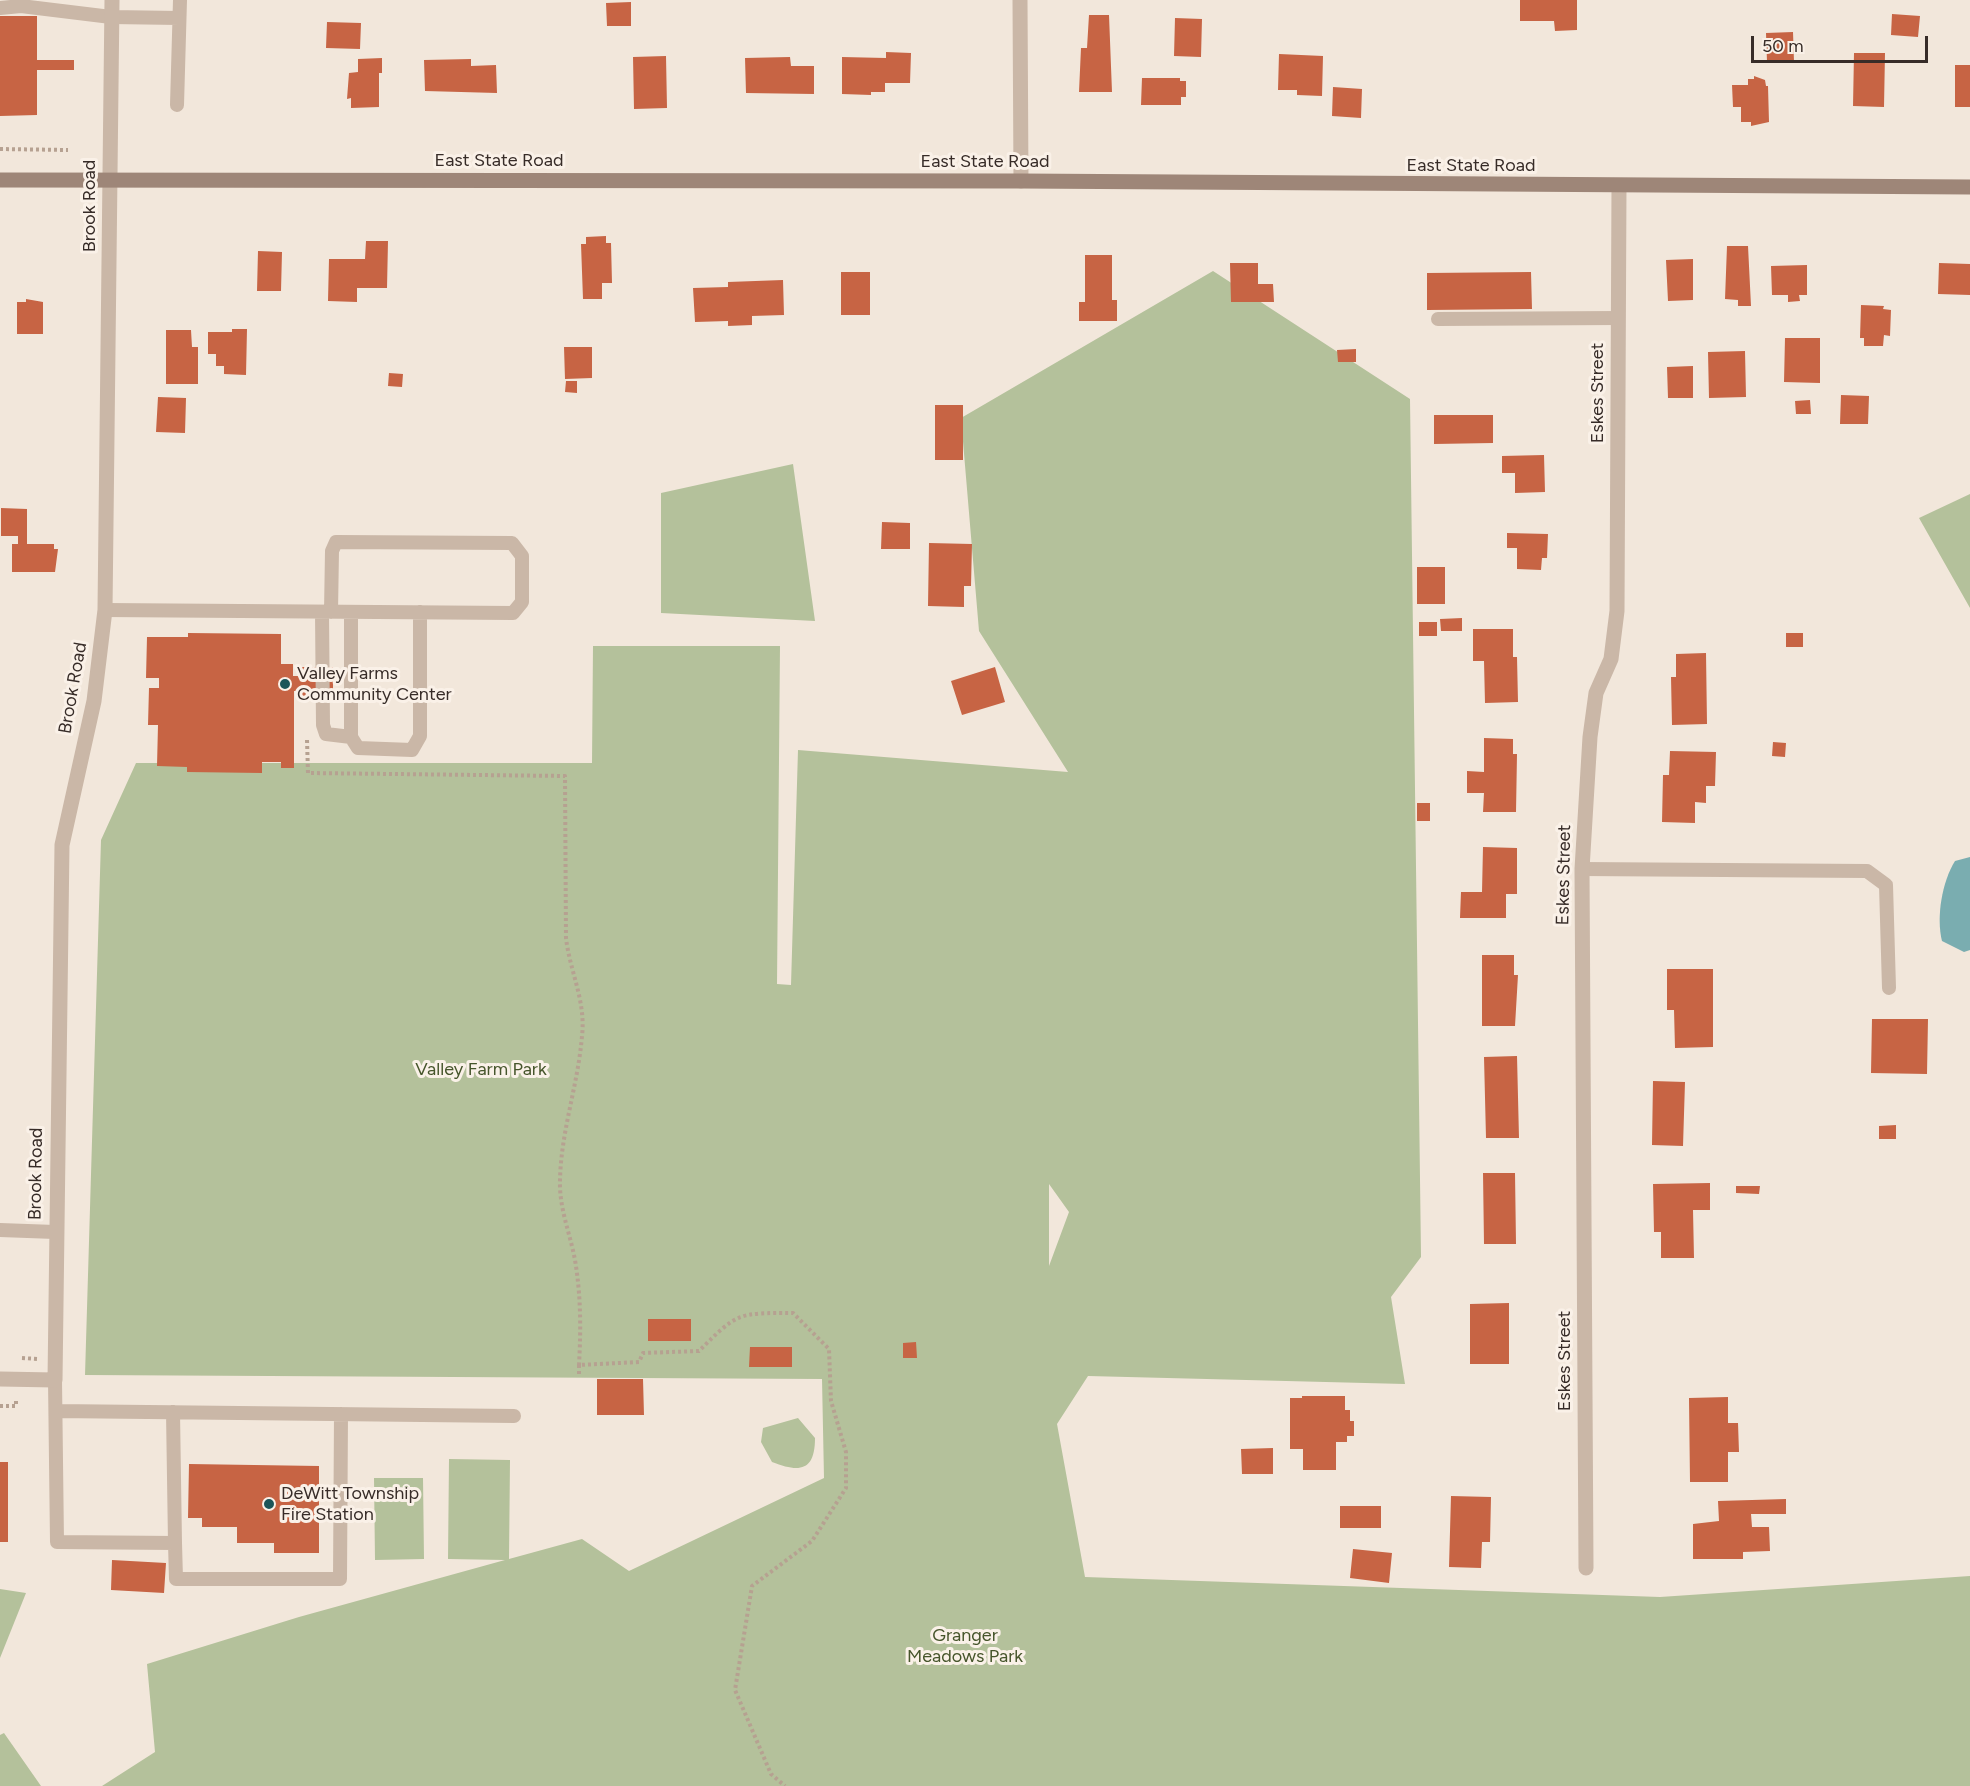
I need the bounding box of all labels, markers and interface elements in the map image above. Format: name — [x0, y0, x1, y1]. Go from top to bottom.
scale bar — [1754, 24, 1931, 62]
text: 50 m — [1762, 35, 1804, 57]
street label: East State Road — [435, 150, 563, 172]
street label: East State Road — [921, 151, 1049, 173]
street label: East State Road — [1407, 155, 1535, 177]
street label: Brook Road — [79, 160, 101, 252]
street label: Eskes Street — [1587, 343, 1609, 443]
street label: Brook Road — [54, 641, 92, 735]
place label: Valley Farms Community Center — [297, 663, 452, 706]
marker: Valley Farms Community Center — [278, 677, 292, 691]
street label: Eskes Street — [1552, 824, 1576, 926]
park label: Valley Farm Park — [415, 1059, 547, 1081]
street label: Brook Road — [24, 1128, 48, 1220]
street label: Eskes Street — [1554, 1311, 1576, 1411]
place label: DeWitt Township Fire Station — [281, 1483, 419, 1526]
marker: DeWitt Township Fire Station — [262, 1497, 276, 1511]
park label: Granger Meadows Park — [907, 1625, 1023, 1668]

